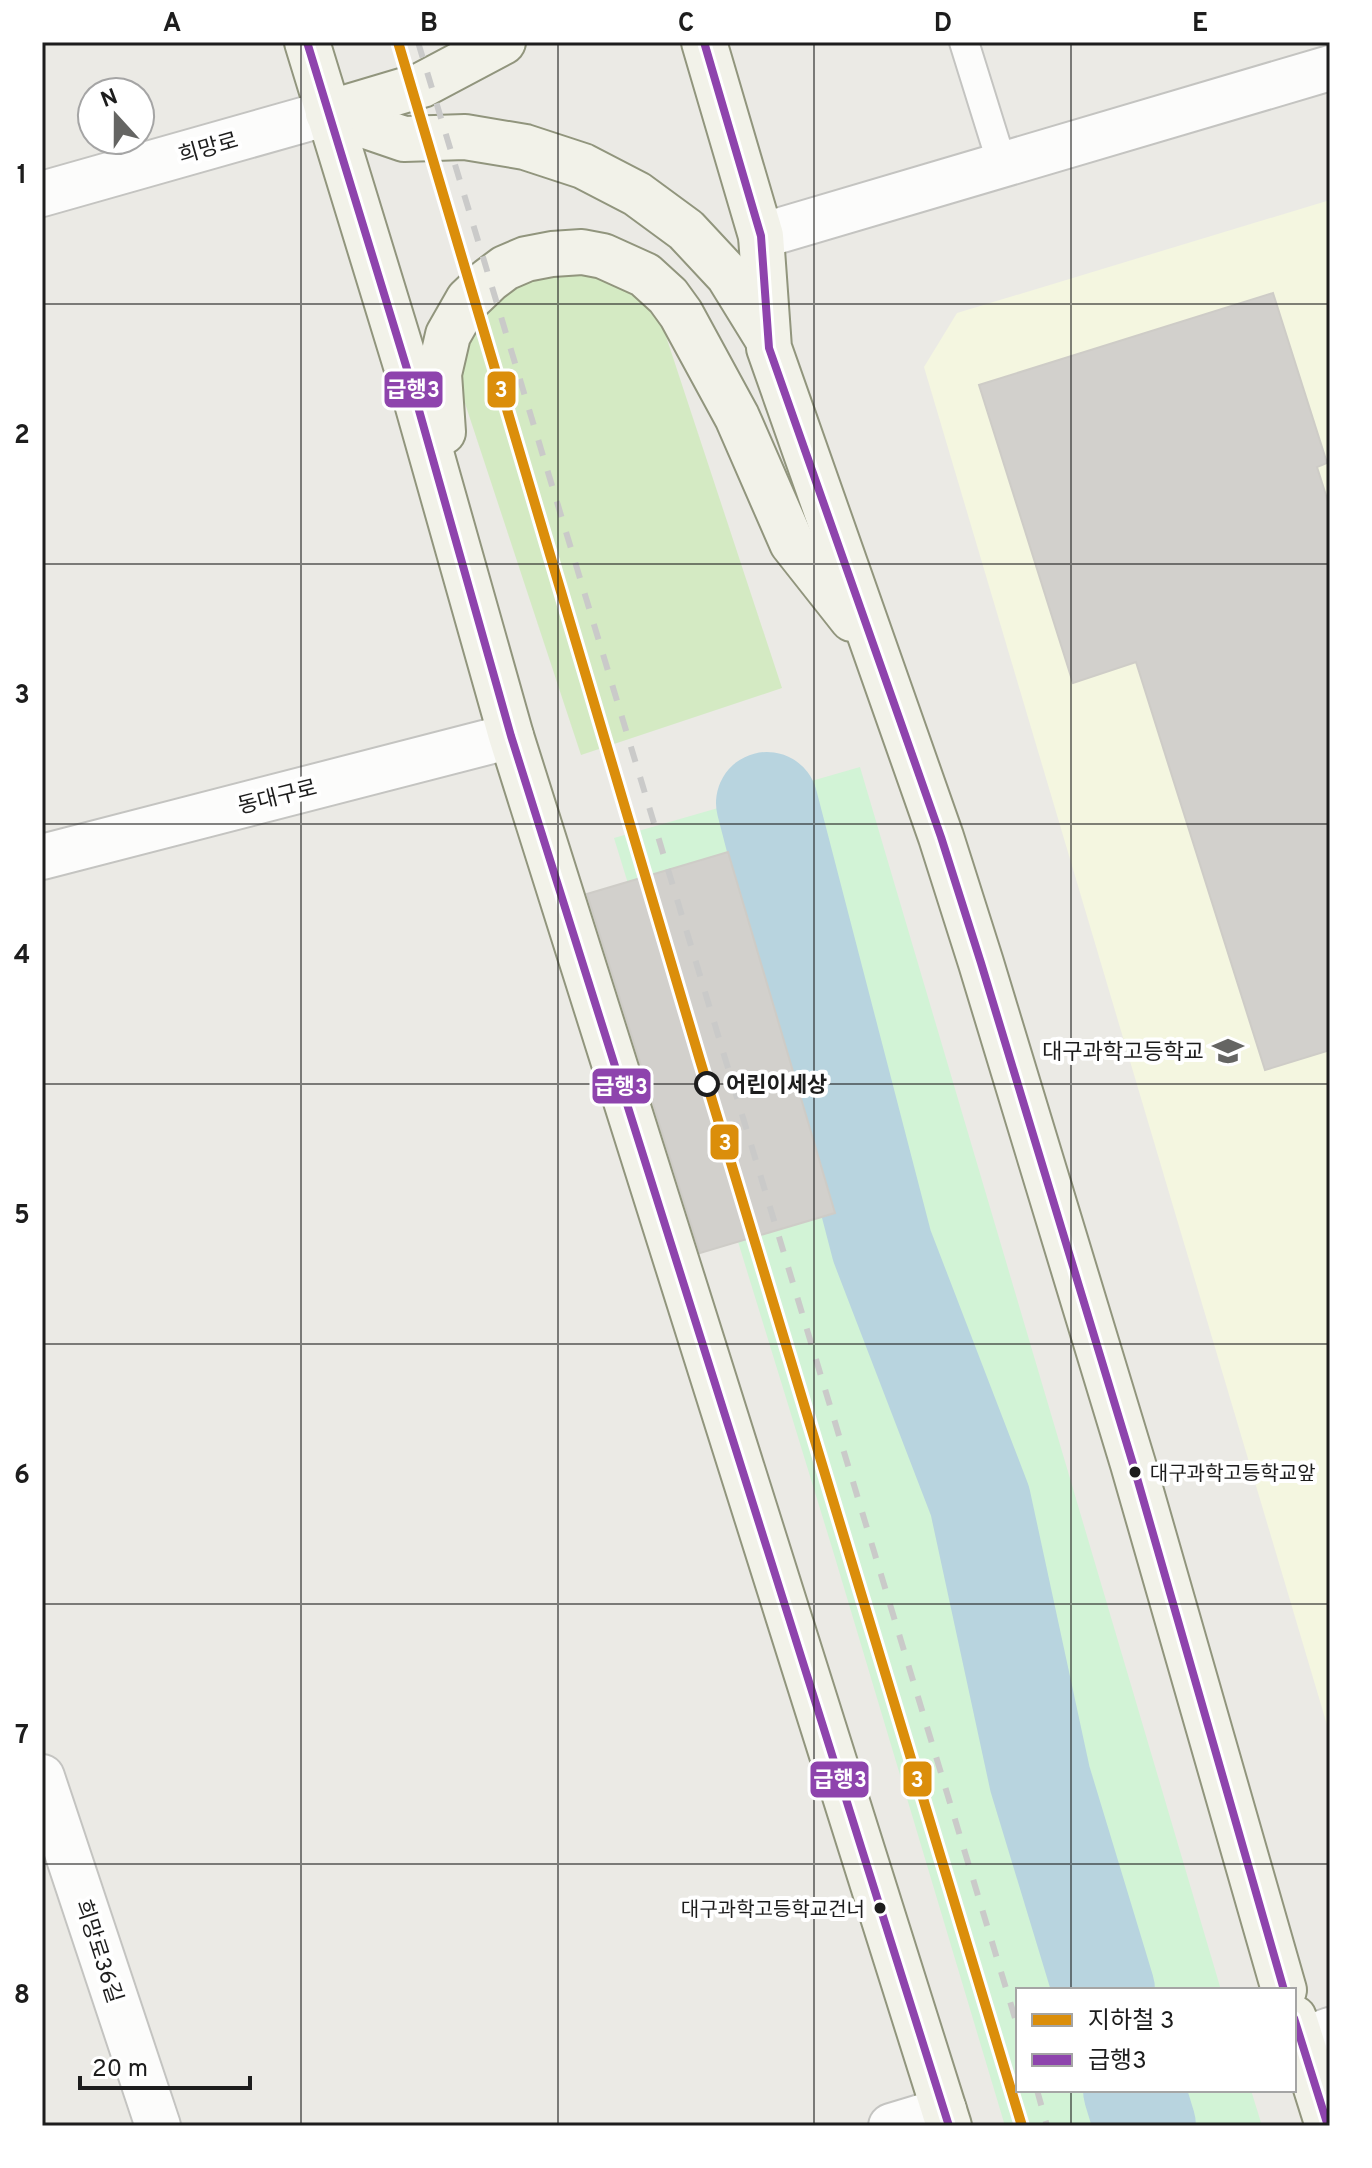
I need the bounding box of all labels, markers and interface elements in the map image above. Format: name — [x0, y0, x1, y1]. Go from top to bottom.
text: A — [163, 8, 181, 41]
text: B — [420, 8, 438, 41]
text: C — [678, 8, 694, 41]
text: D — [934, 8, 952, 41]
text: E — [1192, 8, 1208, 41]
north arrow — [76, 76, 156, 156]
text: N — [98, 84, 122, 115]
street label: 희망로 — [176, 128, 242, 171]
text: 1 — [17, 160, 27, 193]
line badge: 급행3 — [383, 370, 444, 409]
line badge: 3 — [486, 370, 517, 409]
text: 급행3 — [386, 378, 440, 405]
text: 3 — [494, 378, 508, 405]
text: 2 — [14, 420, 30, 453]
text: 3 — [14, 680, 30, 713]
street label: 동대구로 — [235, 776, 320, 821]
text: 4 — [14, 940, 30, 973]
school or university icon: 대구과학고등학교 — [1211, 1034, 1245, 1068]
place label: 대구과학고등학교 — [1042, 1040, 1204, 1067]
line badge: 급행3 — [591, 1067, 652, 1105]
marker: 어린이세상 — [695, 1072, 719, 1096]
place label: 어린이세상 — [726, 1073, 827, 1100]
text: 급행3 — [594, 1075, 648, 1102]
line badge: 3 — [709, 1123, 740, 1161]
text: 3 — [718, 1131, 732, 1158]
text: 5 — [14, 1200, 30, 1233]
text: 6 — [14, 1460, 30, 1493]
place label: 대구과학고등학교앞 — [1150, 1462, 1316, 1488]
marker: 대구과학고등학교앞 — [1127, 1464, 1143, 1480]
text: 7 — [15, 1720, 29, 1753]
line badge: 급행3 — [809, 1760, 870, 1799]
line badge: 3 — [902, 1760, 933, 1798]
text: 급행3 — [813, 1768, 867, 1795]
text: 3 — [910, 1768, 924, 1795]
street label: 희망로36길 — [68, 1897, 127, 2007]
place label: 대구과학고등학교건너 — [681, 1898, 865, 1924]
marker: 대구과학고등학교건너 — [872, 1900, 888, 1916]
text: 8 — [14, 1980, 30, 2013]
legend — [1016, 1988, 1296, 2092]
text: 지하철 3 — [1088, 2007, 1174, 2037]
scale bar — [80, 2040, 250, 2090]
text: 급행3 — [1088, 2047, 1147, 2077]
text: 20 m — [92, 2055, 148, 2085]

